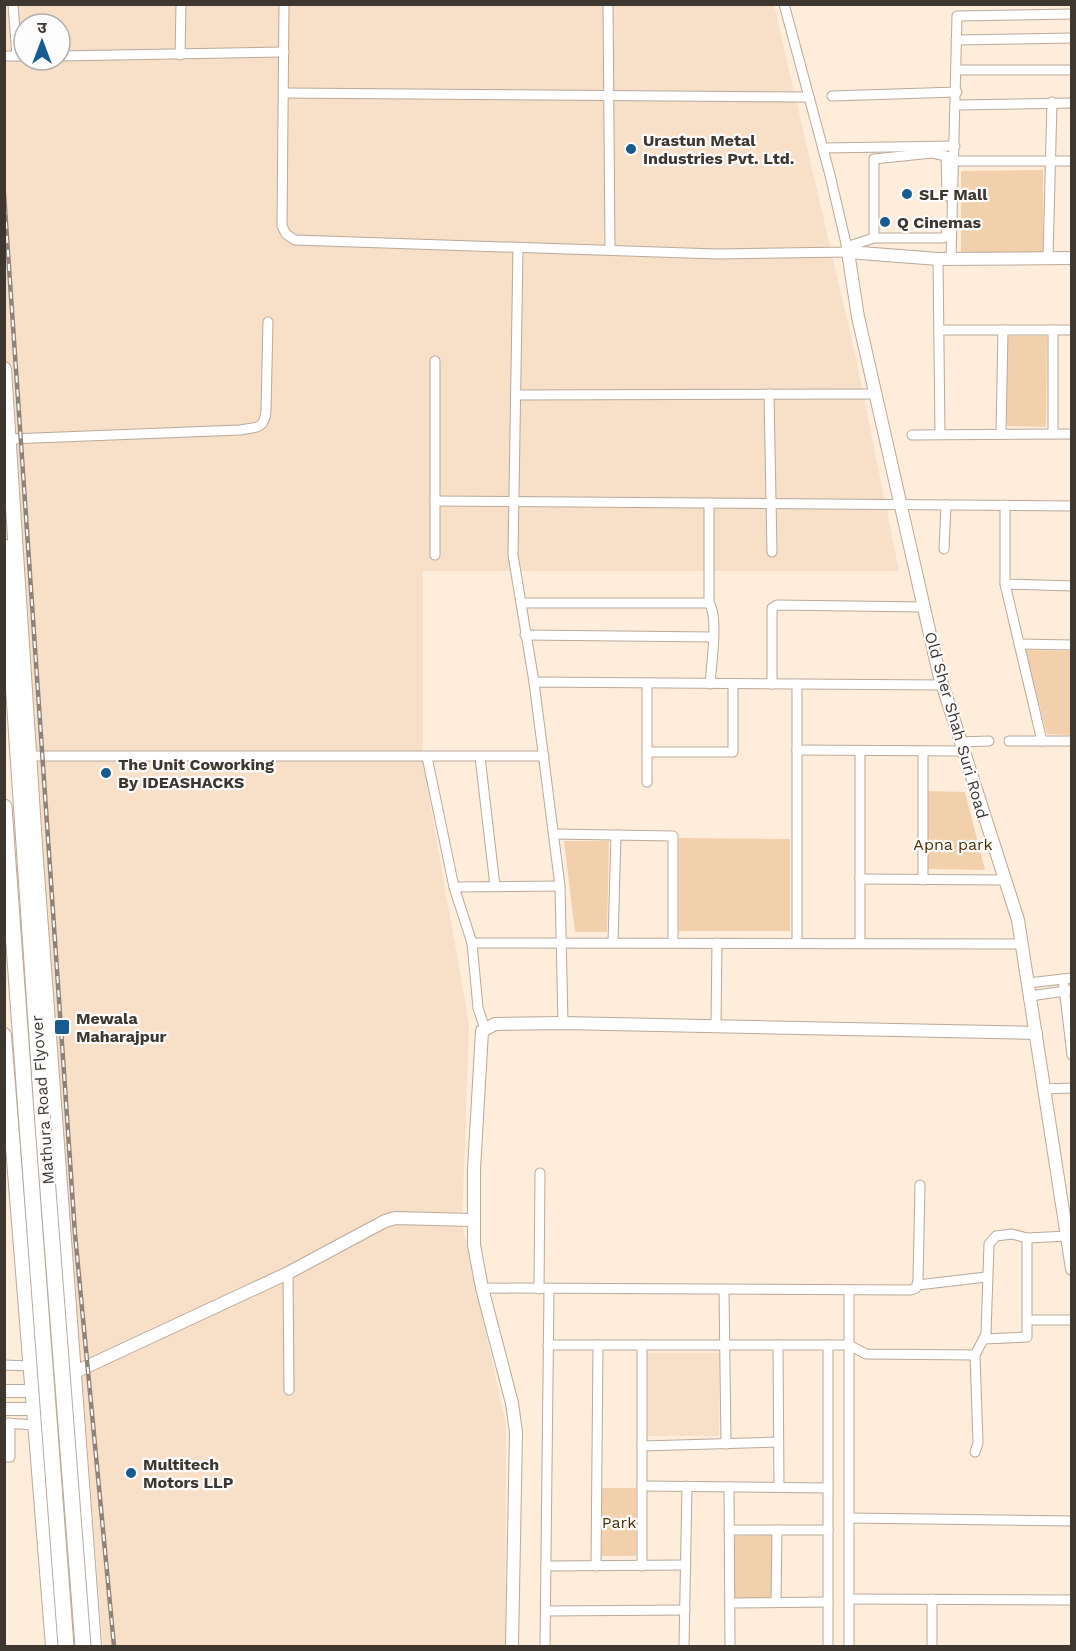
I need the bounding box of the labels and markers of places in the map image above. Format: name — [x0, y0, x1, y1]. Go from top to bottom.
place label: Urastun Metal Industries Pvt. Ltd. — [643, 131, 794, 168]
marker: Urastun Metal Industries Pvt. Ltd. — [624, 142, 638, 156]
place label: SLF Mall — [919, 185, 988, 204]
marker: SLF Mall — [900, 187, 914, 201]
place label: Q Cinemas — [897, 213, 981, 232]
marker: Q Cinemas — [878, 215, 892, 229]
place label: The Unit Coworking By IDEASHACKS — [118, 755, 274, 792]
marker: The Unit Coworking By IDEASHACKS — [99, 766, 113, 780]
place label: Mewala Maharajpur — [76, 1009, 167, 1046]
marker: Mewala Maharajpur — [53, 1018, 71, 1036]
place label: Multitech Motors LLP — [143, 1455, 234, 1492]
marker: Multitech Motors LLP — [124, 1466, 138, 1480]

